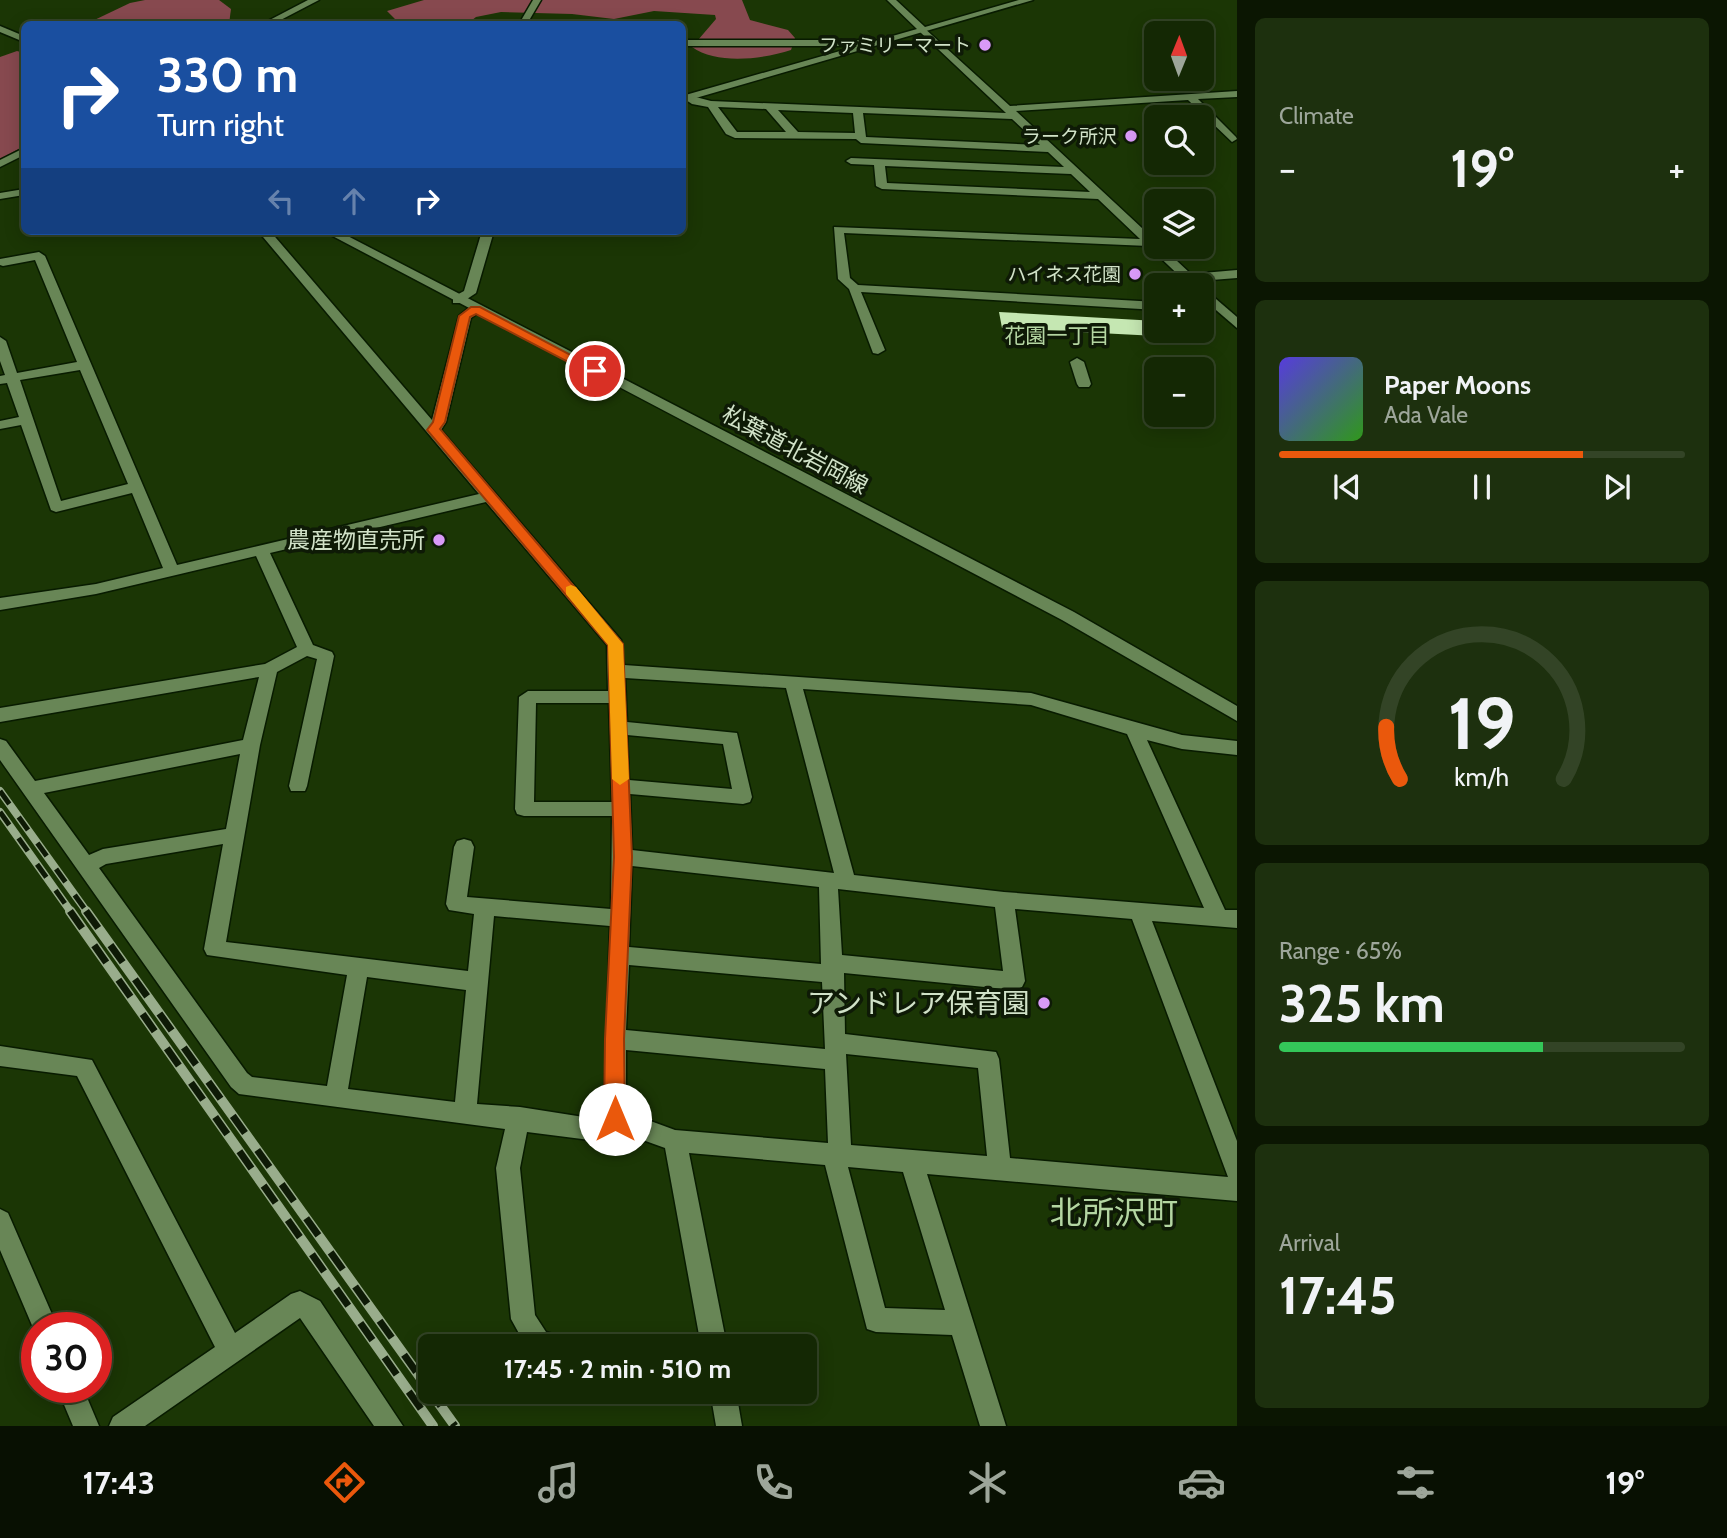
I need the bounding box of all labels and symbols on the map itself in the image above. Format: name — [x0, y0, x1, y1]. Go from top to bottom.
north arrow — [1144, 21, 1214, 91]
place label: ファミリーマート — [819, 34, 971, 57]
marker: ファミリーマート — [977, 37, 993, 53]
place label: ラーク所沢 — [1022, 125, 1117, 148]
marker: ラーク所沢 — [1123, 128, 1139, 144]
place label: ハイネス花園 — [1007, 263, 1121, 286]
marker: ハイネス花園 — [1127, 266, 1143, 282]
district label: 花園一丁目 — [1005, 323, 1110, 348]
pin — [565, 341, 625, 401]
street label: 松葉道北岩岡線 — [717, 400, 873, 500]
place label: 農産物直売所 — [287, 526, 425, 554]
marker: 農産物直売所 — [431, 532, 447, 548]
place label: アンドレア保育園 — [807, 986, 1030, 1020]
marker: アンドレア保育園 — [1036, 995, 1052, 1011]
position arrow — [578, 1082, 652, 1156]
district label: 北所沢町 — [1050, 1193, 1178, 1232]
speed limit sign: 30 — [21, 1312, 112, 1403]

